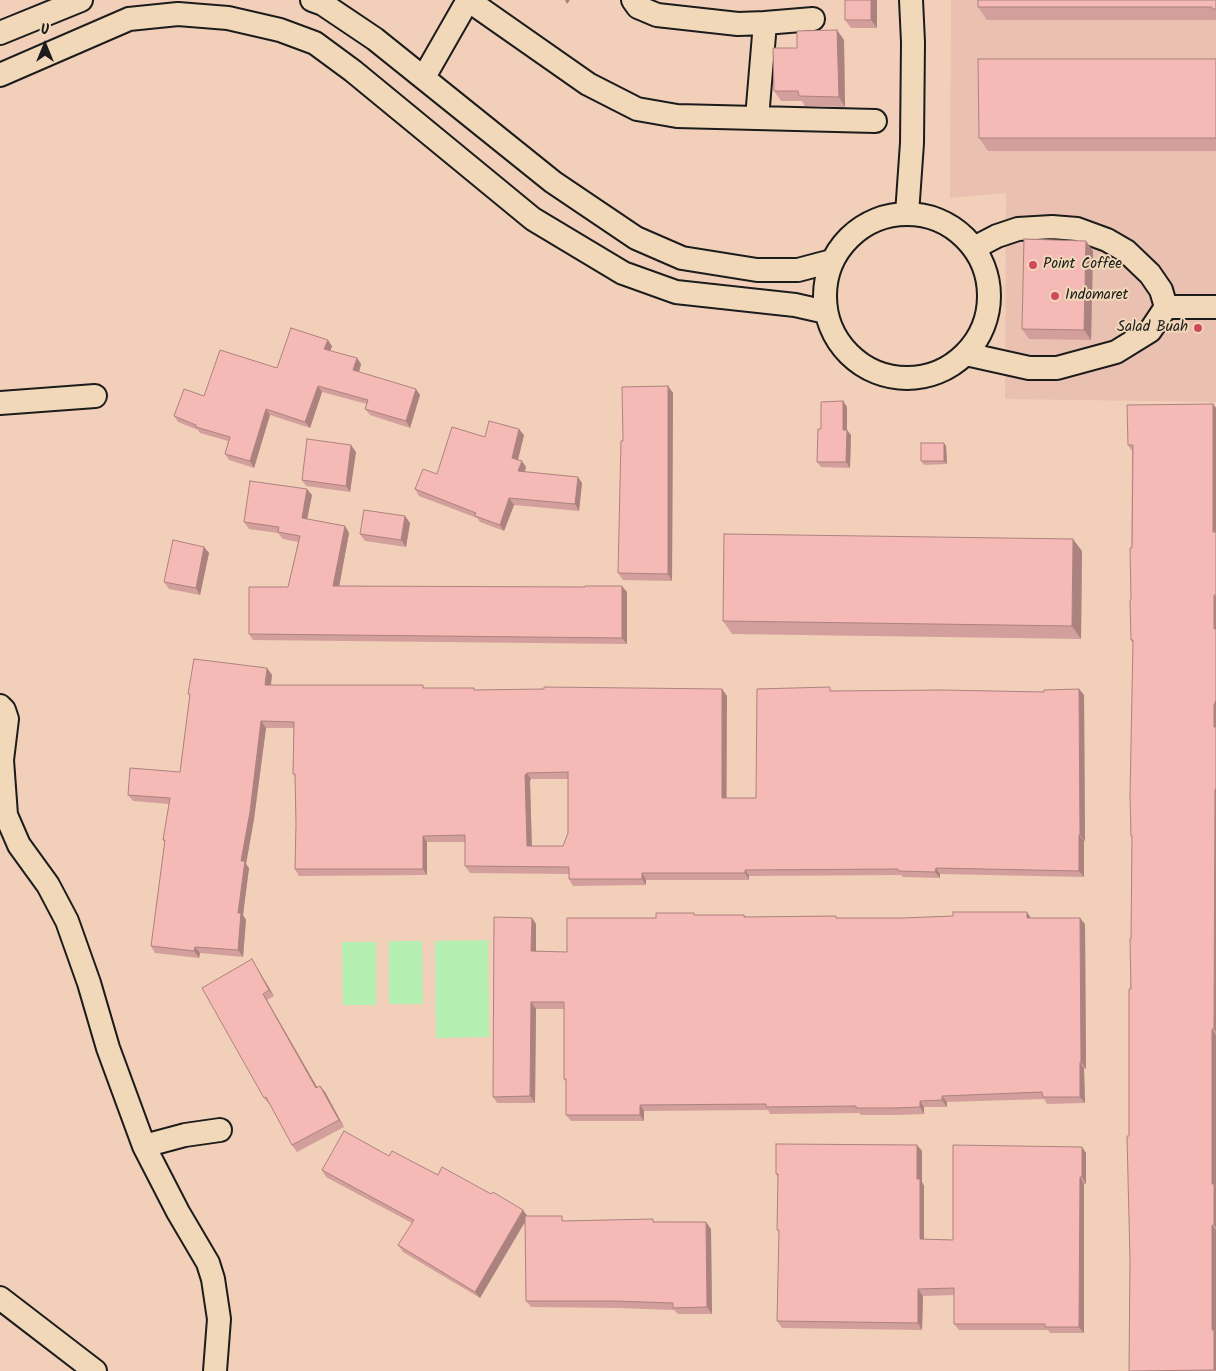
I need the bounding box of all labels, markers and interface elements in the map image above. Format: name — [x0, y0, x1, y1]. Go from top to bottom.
text: U — [41, 19, 49, 41]
north arrow — [20, 20, 70, 70]
place label: Point Coffee — [1043, 256, 1122, 274]
marker: Point Coffee — [1027, 259, 1039, 271]
place label: Indomaret — [1065, 287, 1128, 305]
marker: Indomaret — [1049, 290, 1061, 302]
place label: Salad Buah — [1117, 319, 1188, 337]
marker: Salad Buah — [1192, 322, 1204, 334]

